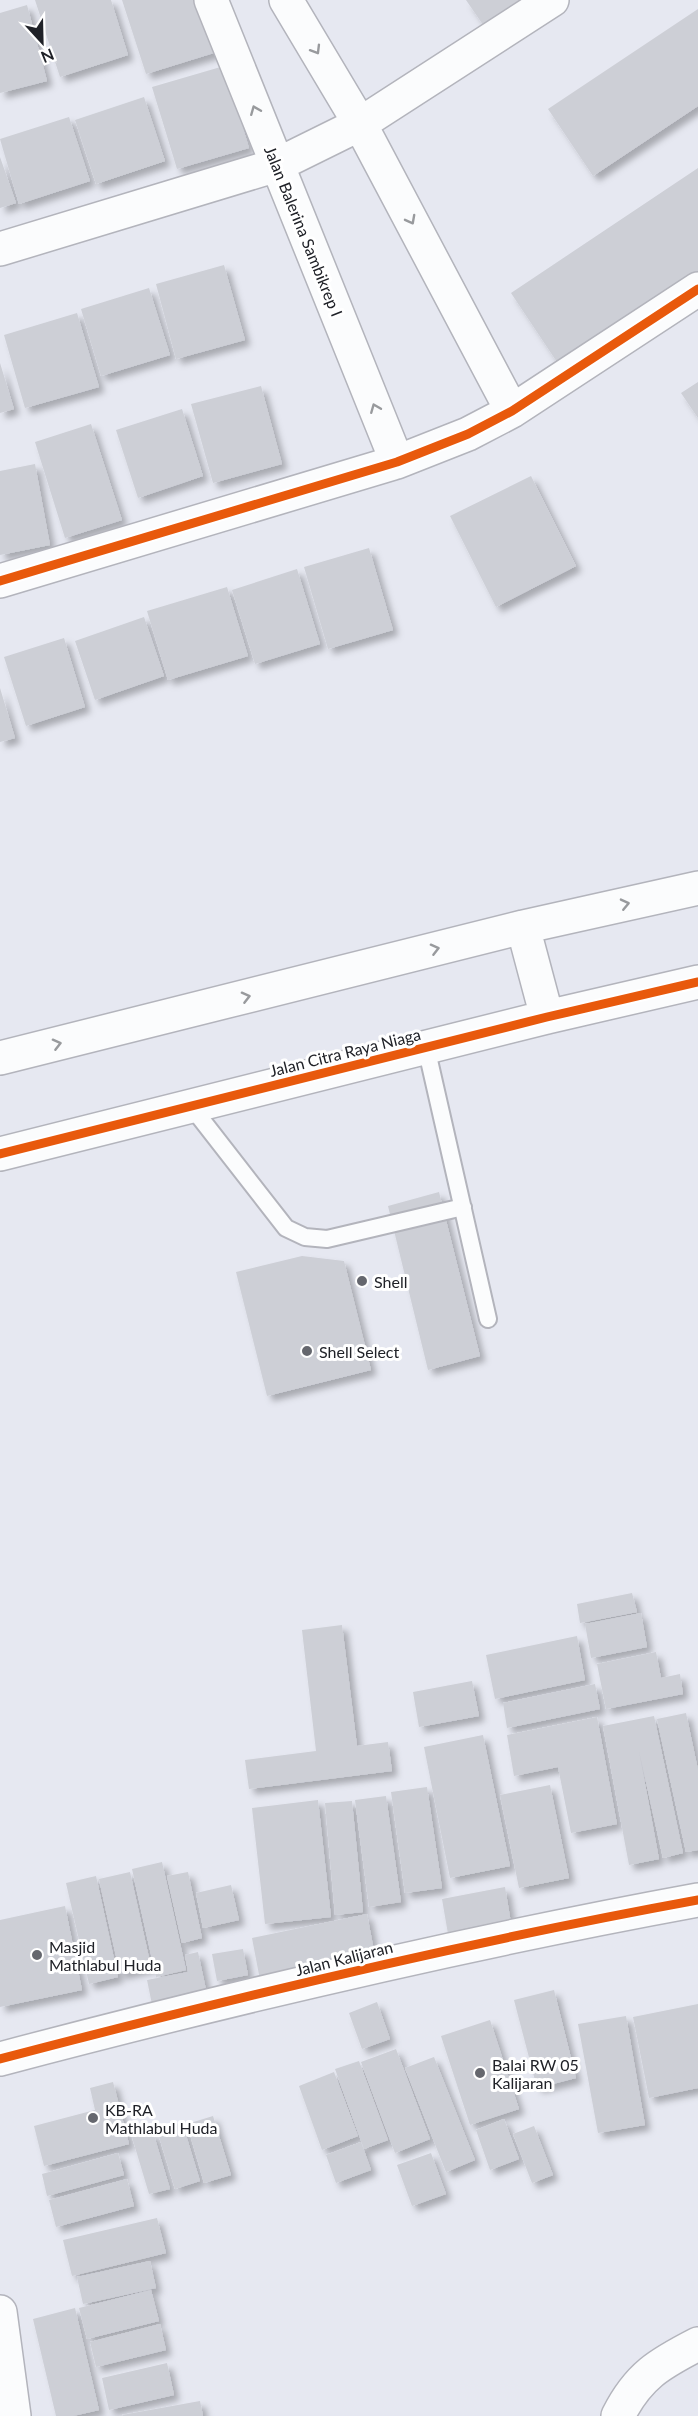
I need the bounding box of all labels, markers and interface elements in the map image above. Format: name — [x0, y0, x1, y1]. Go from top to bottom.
north arrow — [12, 12, 72, 72]
one-way arrow — [308, 44, 320, 54]
text: N — [39, 45, 57, 67]
one-way arrow — [250, 106, 262, 117]
street label: Jalan Balerina Sambikrep I — [261, 143, 347, 319]
one-way arrow — [404, 214, 415, 225]
one-way arrow — [370, 403, 382, 414]
one-way arrow — [619, 898, 629, 911]
one-way arrow — [429, 944, 440, 956]
one-way arrow — [241, 991, 251, 1004]
street label: Jalan Citra Raya Niaga — [267, 1024, 423, 1080]
one-way arrow — [52, 1039, 62, 1052]
place label: Shell — [374, 1272, 407, 1291]
marker: Shell — [355, 1274, 369, 1288]
place label: Shell Select — [319, 1342, 400, 1361]
marker: Shell Select — [300, 1344, 314, 1358]
place label: Masjid Mathlabul Huda — [49, 1937, 162, 1974]
street label: Jalan Kalijaran — [293, 1937, 395, 1979]
marker: Masjid Mathlabul Huda — [30, 1948, 44, 1962]
place label: Balai RW 05 Kalijaran — [492, 2055, 579, 2092]
marker: Balai RW 05 Kalijaran — [473, 2066, 487, 2080]
place label: KB-RA Mathlabul Huda — [105, 2100, 218, 2137]
marker: KB-RA Mathlabul Huda — [86, 2111, 100, 2125]

